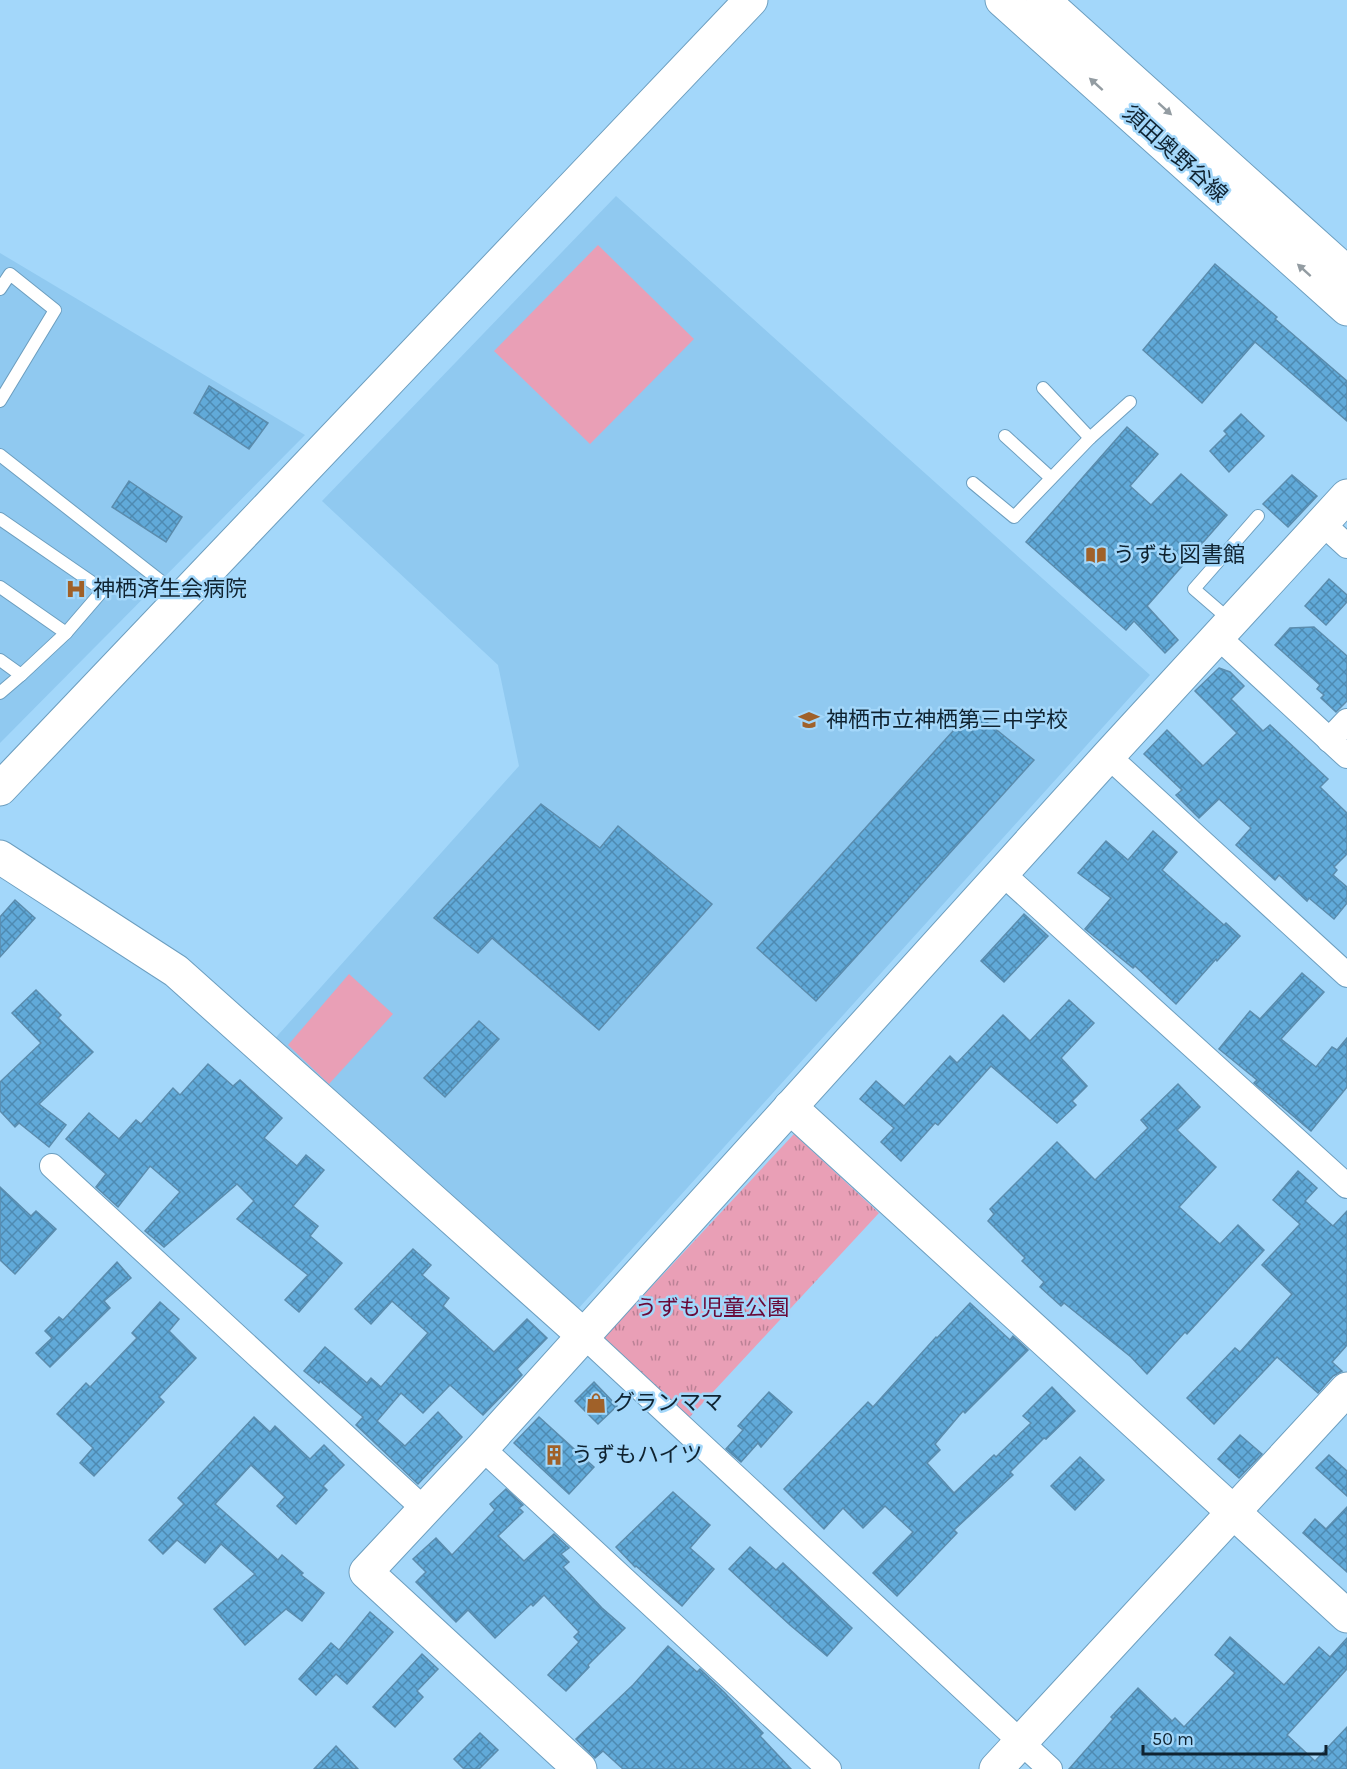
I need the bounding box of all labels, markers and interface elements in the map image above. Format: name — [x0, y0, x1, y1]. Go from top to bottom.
one-way arrow — [1089, 78, 1104, 91]
street label: 須田奥野谷線 — [1117, 100, 1233, 208]
one-way arrow — [1157, 102, 1172, 115]
one-way arrow — [1297, 264, 1312, 277]
place label: うずも図書館 — [1113, 542, 1245, 568]
library icon: うずも図書館 — [1084, 543, 1108, 567]
place label: 神栖済生会病院 — [93, 576, 247, 602]
hospital icon: 神栖済生会病院 — [64, 577, 88, 601]
place label: 神栖市立神栖第三中学校 — [826, 707, 1068, 733]
school or university icon: 神栖市立神栖第三中学校 — [797, 708, 821, 732]
park label: うずも児童公園 — [635, 1295, 789, 1321]
place label: グランママ — [613, 1390, 723, 1416]
shop icon: グランママ — [584, 1391, 608, 1415]
place label: うずもハイツ — [571, 1442, 703, 1468]
building icon: うずもハイツ — [542, 1443, 566, 1467]
scale bar — [1143, 1718, 1326, 1756]
text: 50 m — [1152, 1728, 1194, 1750]

